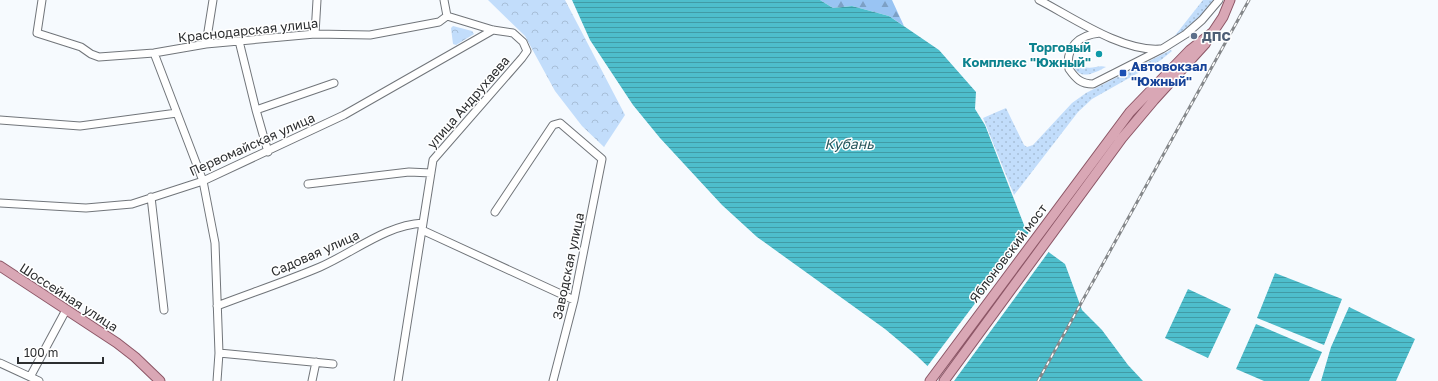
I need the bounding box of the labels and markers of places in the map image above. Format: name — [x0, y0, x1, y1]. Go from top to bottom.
place label: ДПС — [1202, 28, 1231, 44]
marker: ДПС — [1189, 31, 1199, 41]
place label: Торговый Комплекс "Южный" — [962, 39, 1091, 70]
marker: Торговый Комплекс "Южный" — [1094, 49, 1104, 59]
place label: Автовокзал "Южный" — [1131, 58, 1208, 89]
marker: Автовокзал "Южный" — [1118, 68, 1128, 78]

